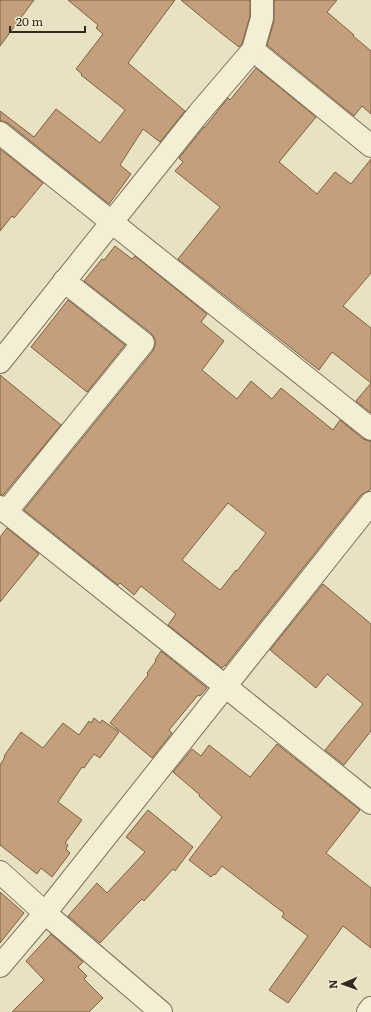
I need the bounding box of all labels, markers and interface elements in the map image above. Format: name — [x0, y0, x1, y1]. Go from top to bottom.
scale bar — [10, 8, 85, 34]
text: 20 m — [16, 12, 43, 30]
north arrow — [323, 964, 363, 1004]
text: N — [324, 979, 340, 989]

